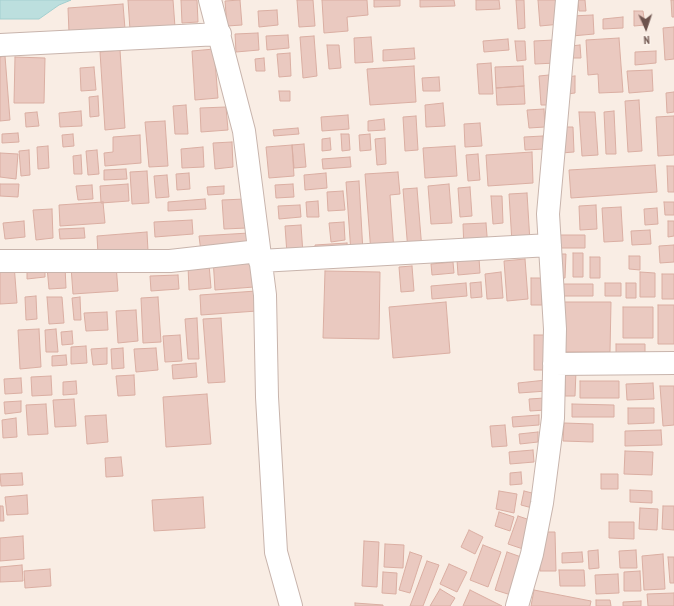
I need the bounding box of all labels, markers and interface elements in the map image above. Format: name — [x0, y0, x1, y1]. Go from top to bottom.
north arrow — [626, 8, 666, 48]
text: N — [643, 33, 650, 47]

